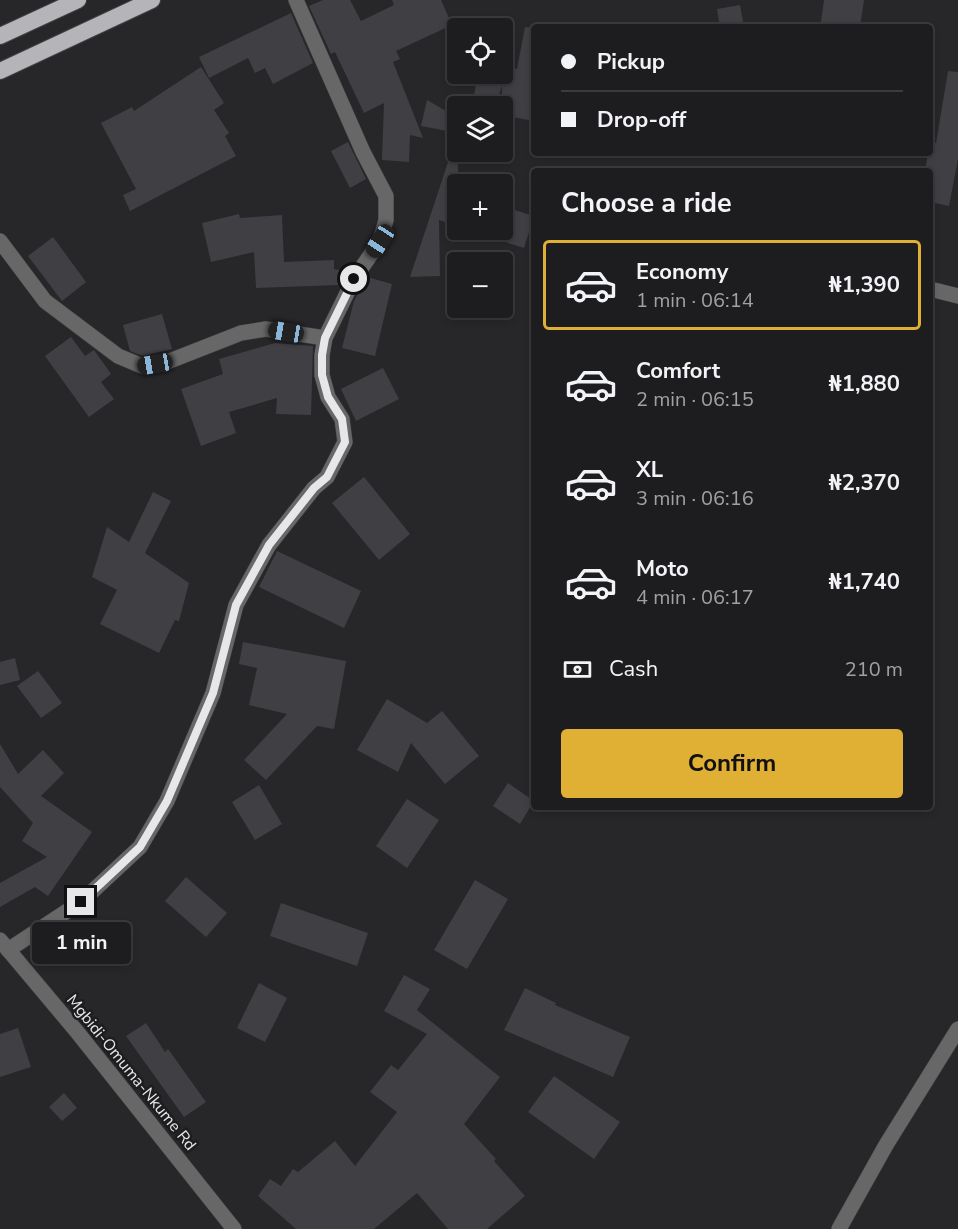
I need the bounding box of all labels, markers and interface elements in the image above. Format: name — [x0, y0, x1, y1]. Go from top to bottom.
map controls — [447, 18, 513, 318]
button: locate — [447, 18, 513, 84]
text: Pickup — [597, 47, 665, 77]
button: layers — [447, 96, 513, 162]
text: Drop-off — [597, 105, 686, 135]
button: + — [447, 174, 513, 240]
text: Choose a ride — [561, 185, 732, 222]
car — [363, 221, 397, 261]
button: − — [447, 252, 513, 318]
text: Economy — [636, 257, 728, 287]
icon: car — [564, 258, 618, 312]
route start — [340, 265, 367, 292]
text: ₦1,390 — [829, 270, 900, 300]
text: 1 min · 06:14 — [636, 287, 754, 314]
car — [267, 320, 305, 344]
car — [136, 352, 174, 376]
text: Comfort — [636, 356, 720, 386]
icon: car — [564, 357, 618, 411]
text: ₦1,880 — [829, 369, 900, 399]
text: 2 min · 06:15 — [636, 386, 754, 413]
text: XL — [636, 455, 663, 485]
icon: car — [564, 456, 618, 510]
text: ₦2,370 — [829, 468, 900, 498]
text: 3 min · 06:16 — [636, 485, 754, 512]
text: Moto — [636, 554, 689, 584]
icon: car — [564, 555, 618, 609]
text: ₦1,740 — [829, 567, 900, 597]
text: 4 min · 06:17 — [636, 584, 754, 611]
icon: cash — [561, 653, 594, 686]
text: Cash — [609, 654, 658, 684]
text: 210 m — [845, 656, 903, 683]
button: Confirm — [561, 729, 903, 798]
route end — [67, 888, 94, 915]
callout: 1 min — [32, 923, 130, 965]
text: 1 min — [56, 929, 107, 956]
street label: Mgbidi-Omuma-Nkume Rd — [61, 990, 201, 1155]

